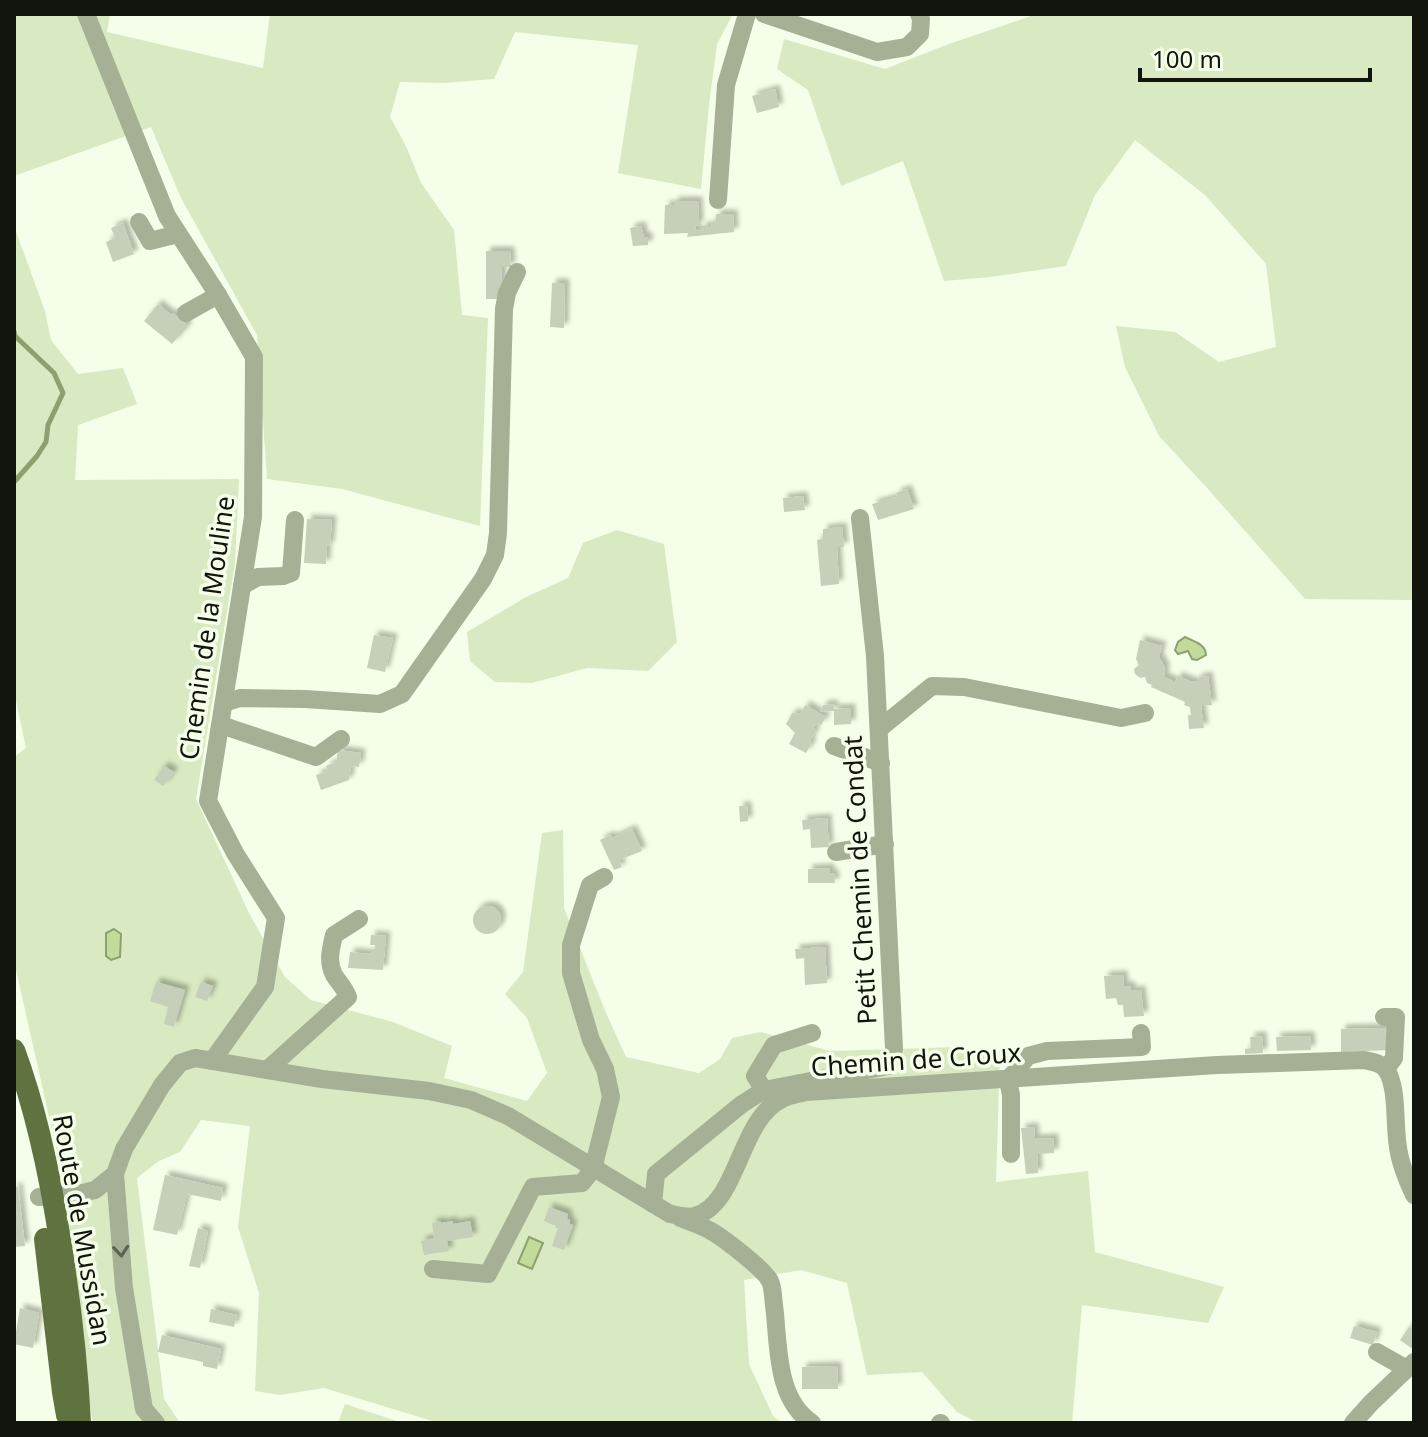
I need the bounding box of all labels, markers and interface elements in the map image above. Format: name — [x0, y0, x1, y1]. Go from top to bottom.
scale bar — [1140, 32, 1370, 82]
text: 100 m — [1152, 42, 1222, 75]
street label: Chemin de la Mouline — [170, 494, 242, 762]
street label: Petit Chemin de Condat — [833, 735, 885, 1025]
street label: Chemin de Croux — [810, 1034, 1022, 1084]
street label: Route de Mussidan — [45, 1111, 121, 1348]
one-way arrow — [112, 1245, 129, 1258]

